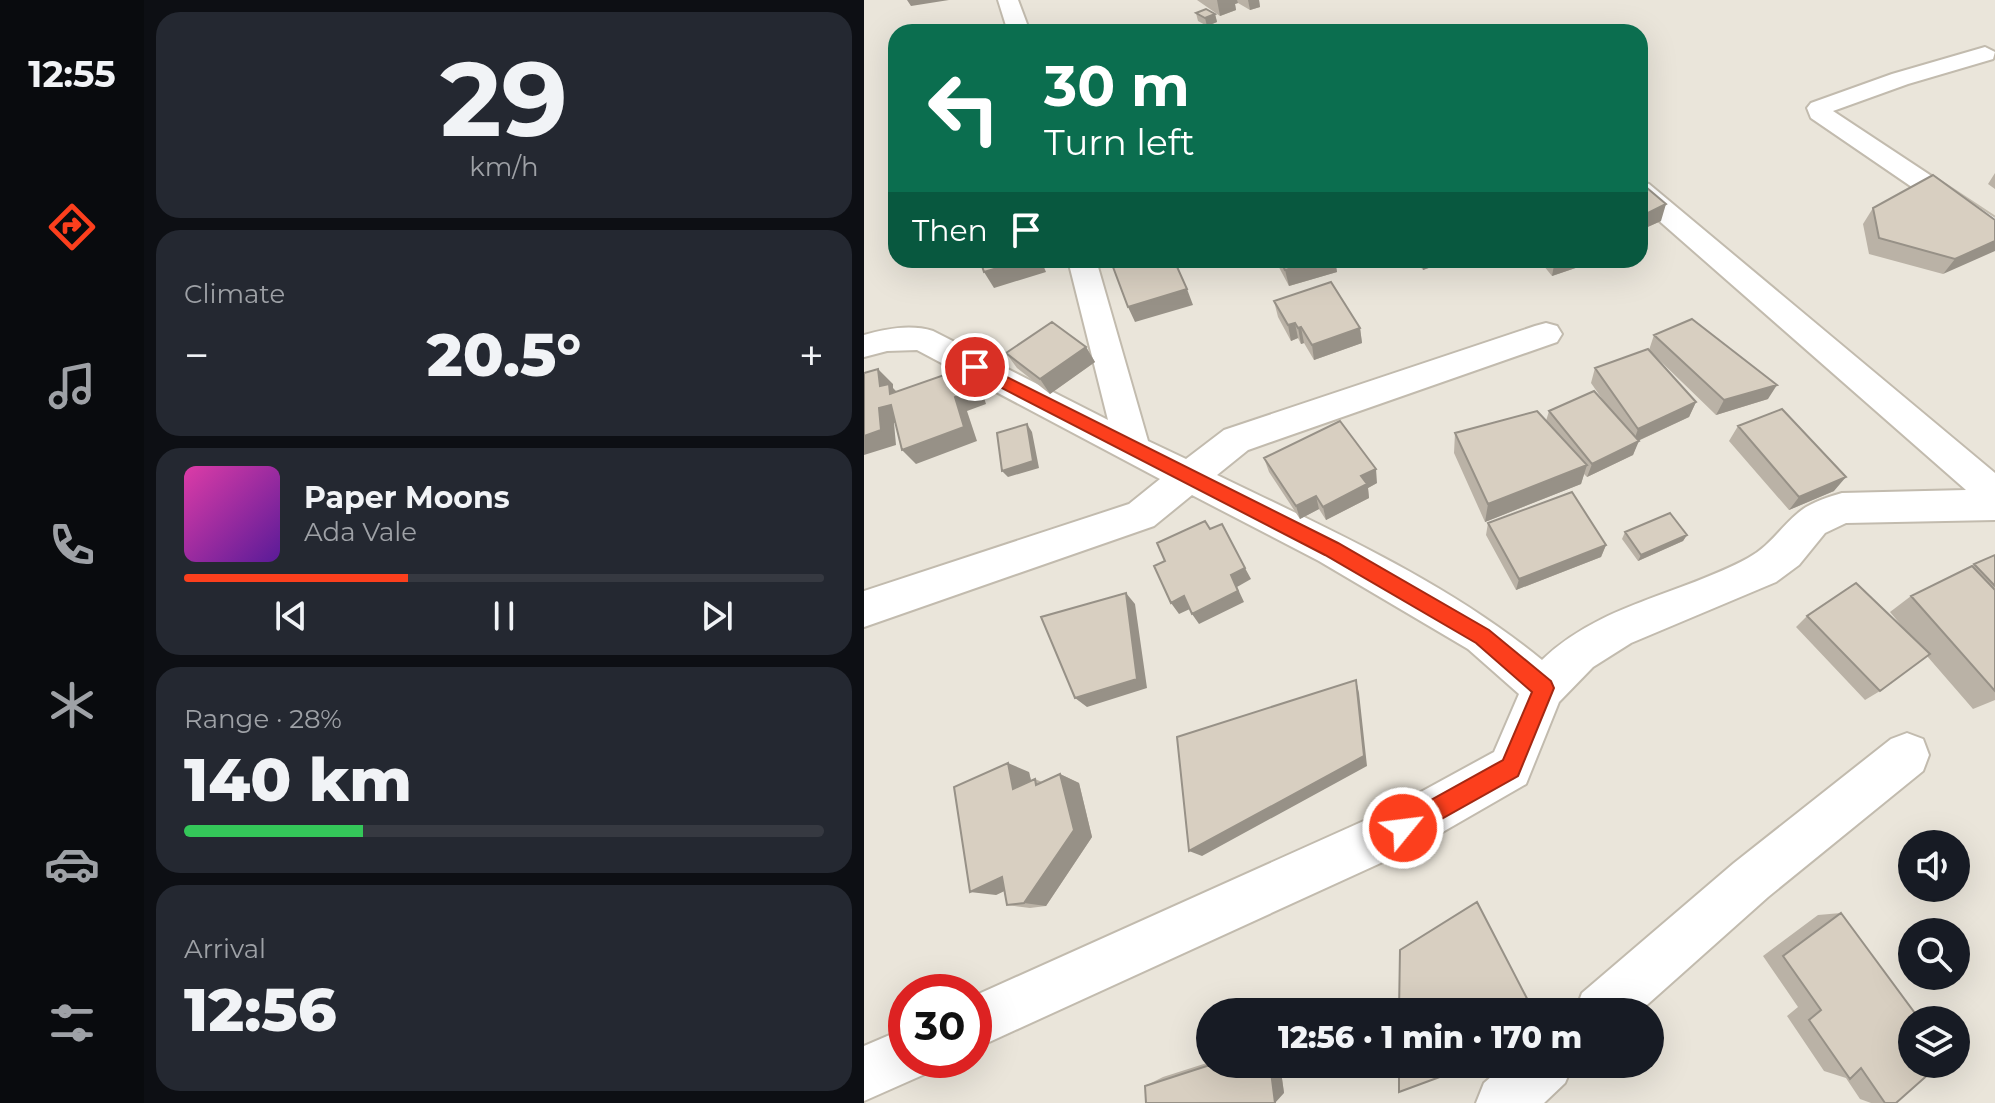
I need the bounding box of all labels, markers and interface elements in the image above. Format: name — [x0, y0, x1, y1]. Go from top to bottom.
text: 29 — [440, 35, 568, 162]
text: 12:55 — [28, 52, 116, 96]
text: 30 m — [1044, 52, 1190, 120]
icon: left — [912, 56, 1016, 160]
text: Turn left — [1044, 120, 1195, 164]
text: km/h — [469, 151, 539, 183]
icon: directions — [44, 199, 100, 255]
icon: arrive — [1004, 208, 1048, 252]
text: Then — [912, 212, 988, 249]
text: Climate — [184, 278, 285, 310]
text: 20.5° — [427, 318, 581, 391]
text: − — [184, 328, 209, 382]
text: + — [799, 328, 824, 382]
pin — [941, 333, 1009, 401]
icon: arrive — [953, 345, 997, 389]
icon: music — [44, 358, 100, 414]
text: Paper Moons — [304, 479, 510, 516]
text: Ada Vale — [304, 516, 417, 548]
icon: phone — [44, 517, 100, 573]
icon: previous — [269, 594, 313, 638]
icon: pause — [482, 594, 526, 638]
icon: next — [695, 594, 739, 638]
icon: climate — [44, 677, 100, 733]
text: Range · 28% — [184, 703, 342, 735]
text: 140 km — [184, 743, 412, 816]
position arrow — [1361, 786, 1445, 870]
map controls — [1898, 830, 1970, 1078]
button: sound — [1898, 830, 1970, 902]
icon: car — [44, 836, 100, 892]
button: search — [1898, 918, 1970, 990]
text: Arrival — [184, 933, 266, 965]
text: 12:56 — [184, 973, 337, 1046]
speed limit sign: 30 — [888, 974, 992, 1078]
icon: filters — [44, 995, 100, 1051]
button: layers — [1898, 1006, 1970, 1078]
text: 12:56 · 1 min · 170 m — [1278, 1019, 1582, 1056]

